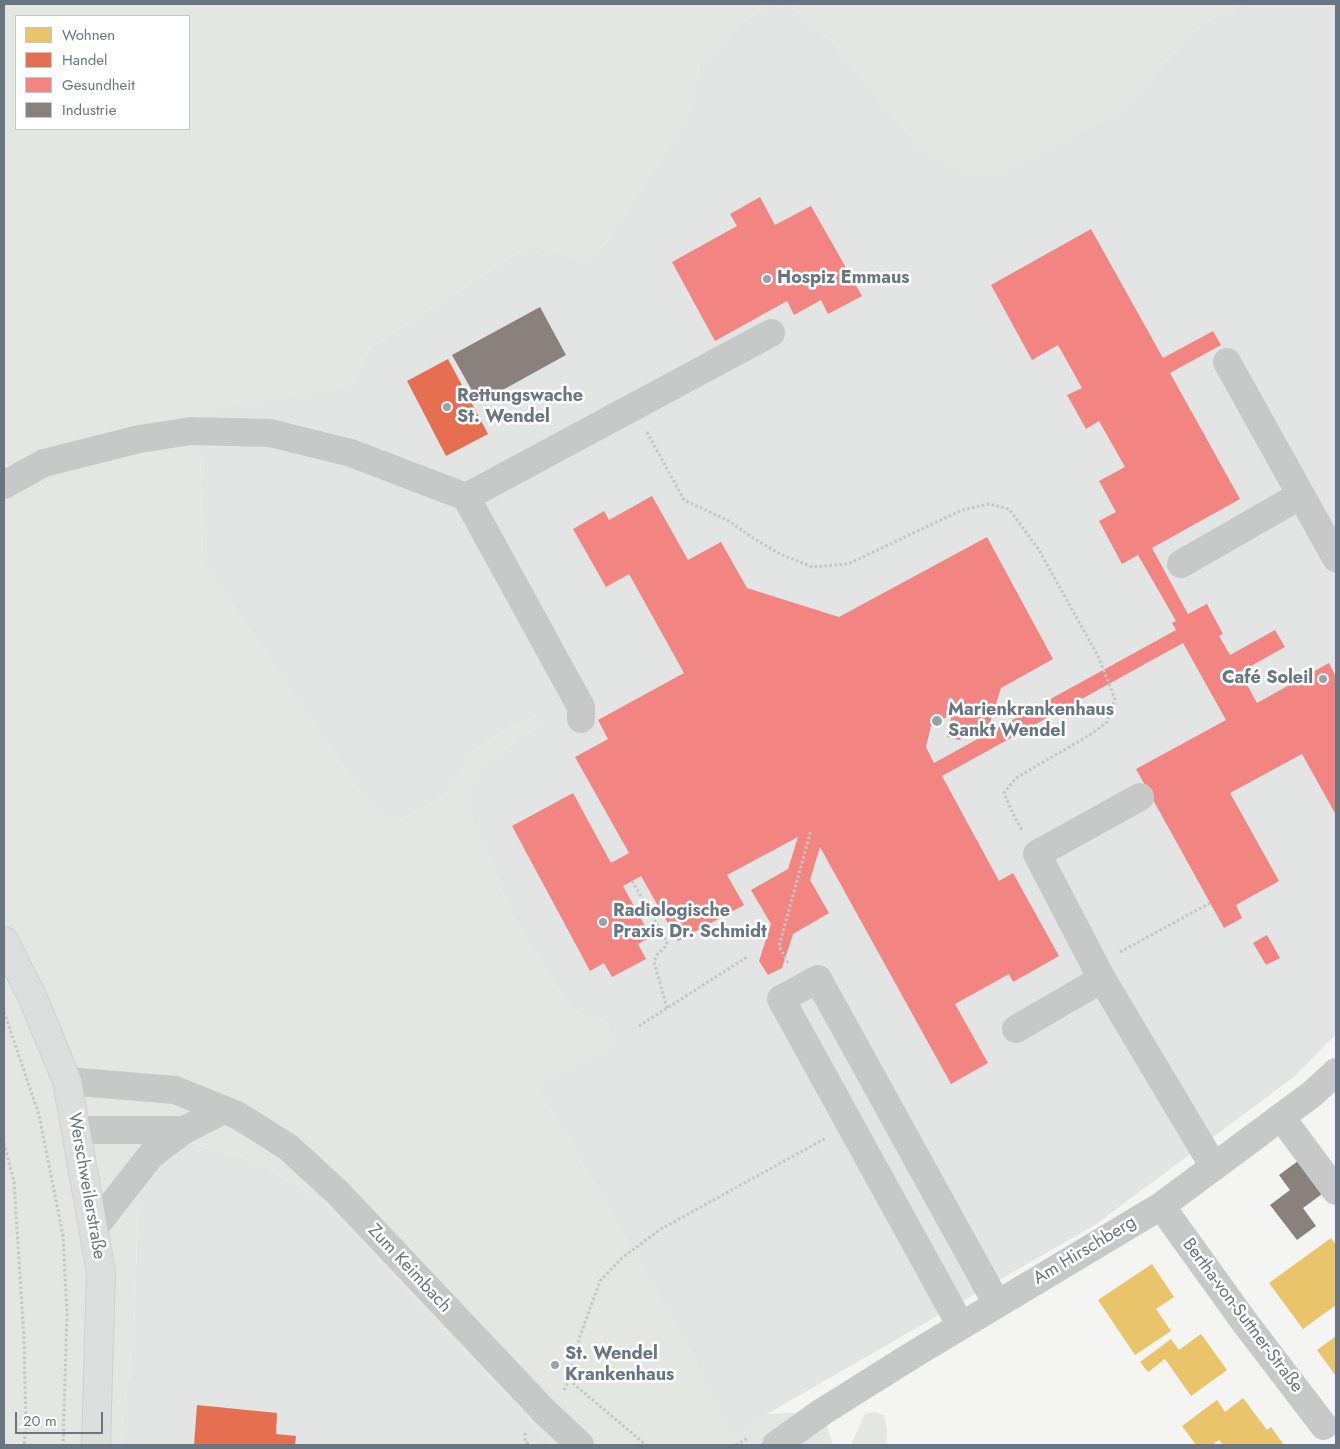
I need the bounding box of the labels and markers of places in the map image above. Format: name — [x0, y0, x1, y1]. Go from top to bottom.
place label: Hospiz Emmaus — [777, 268, 909, 290]
marker: Hospiz Emmaus — [761, 273, 773, 285]
place label: Rettungswache St. Wendel — [457, 386, 583, 428]
marker: Rettungswache St. Wendel — [441, 401, 453, 413]
place label: Café Soleil — [1222, 668, 1313, 690]
marker: Café Soleil — [1317, 673, 1329, 685]
place label: Marienkrankenhaus Sankt Wendel — [948, 700, 1114, 742]
marker: Marienkrankenhaus Sankt Wendel — [930, 714, 944, 728]
place label: Radiologische Praxis Dr. Schmidt — [613, 901, 767, 944]
marker: Radiologische Praxis Dr. Schmidt — [597, 916, 609, 928]
place label: St. Wendel Krankenhaus — [565, 1344, 674, 1386]
marker: St. Wendel Krankenhaus — [549, 1359, 561, 1371]

